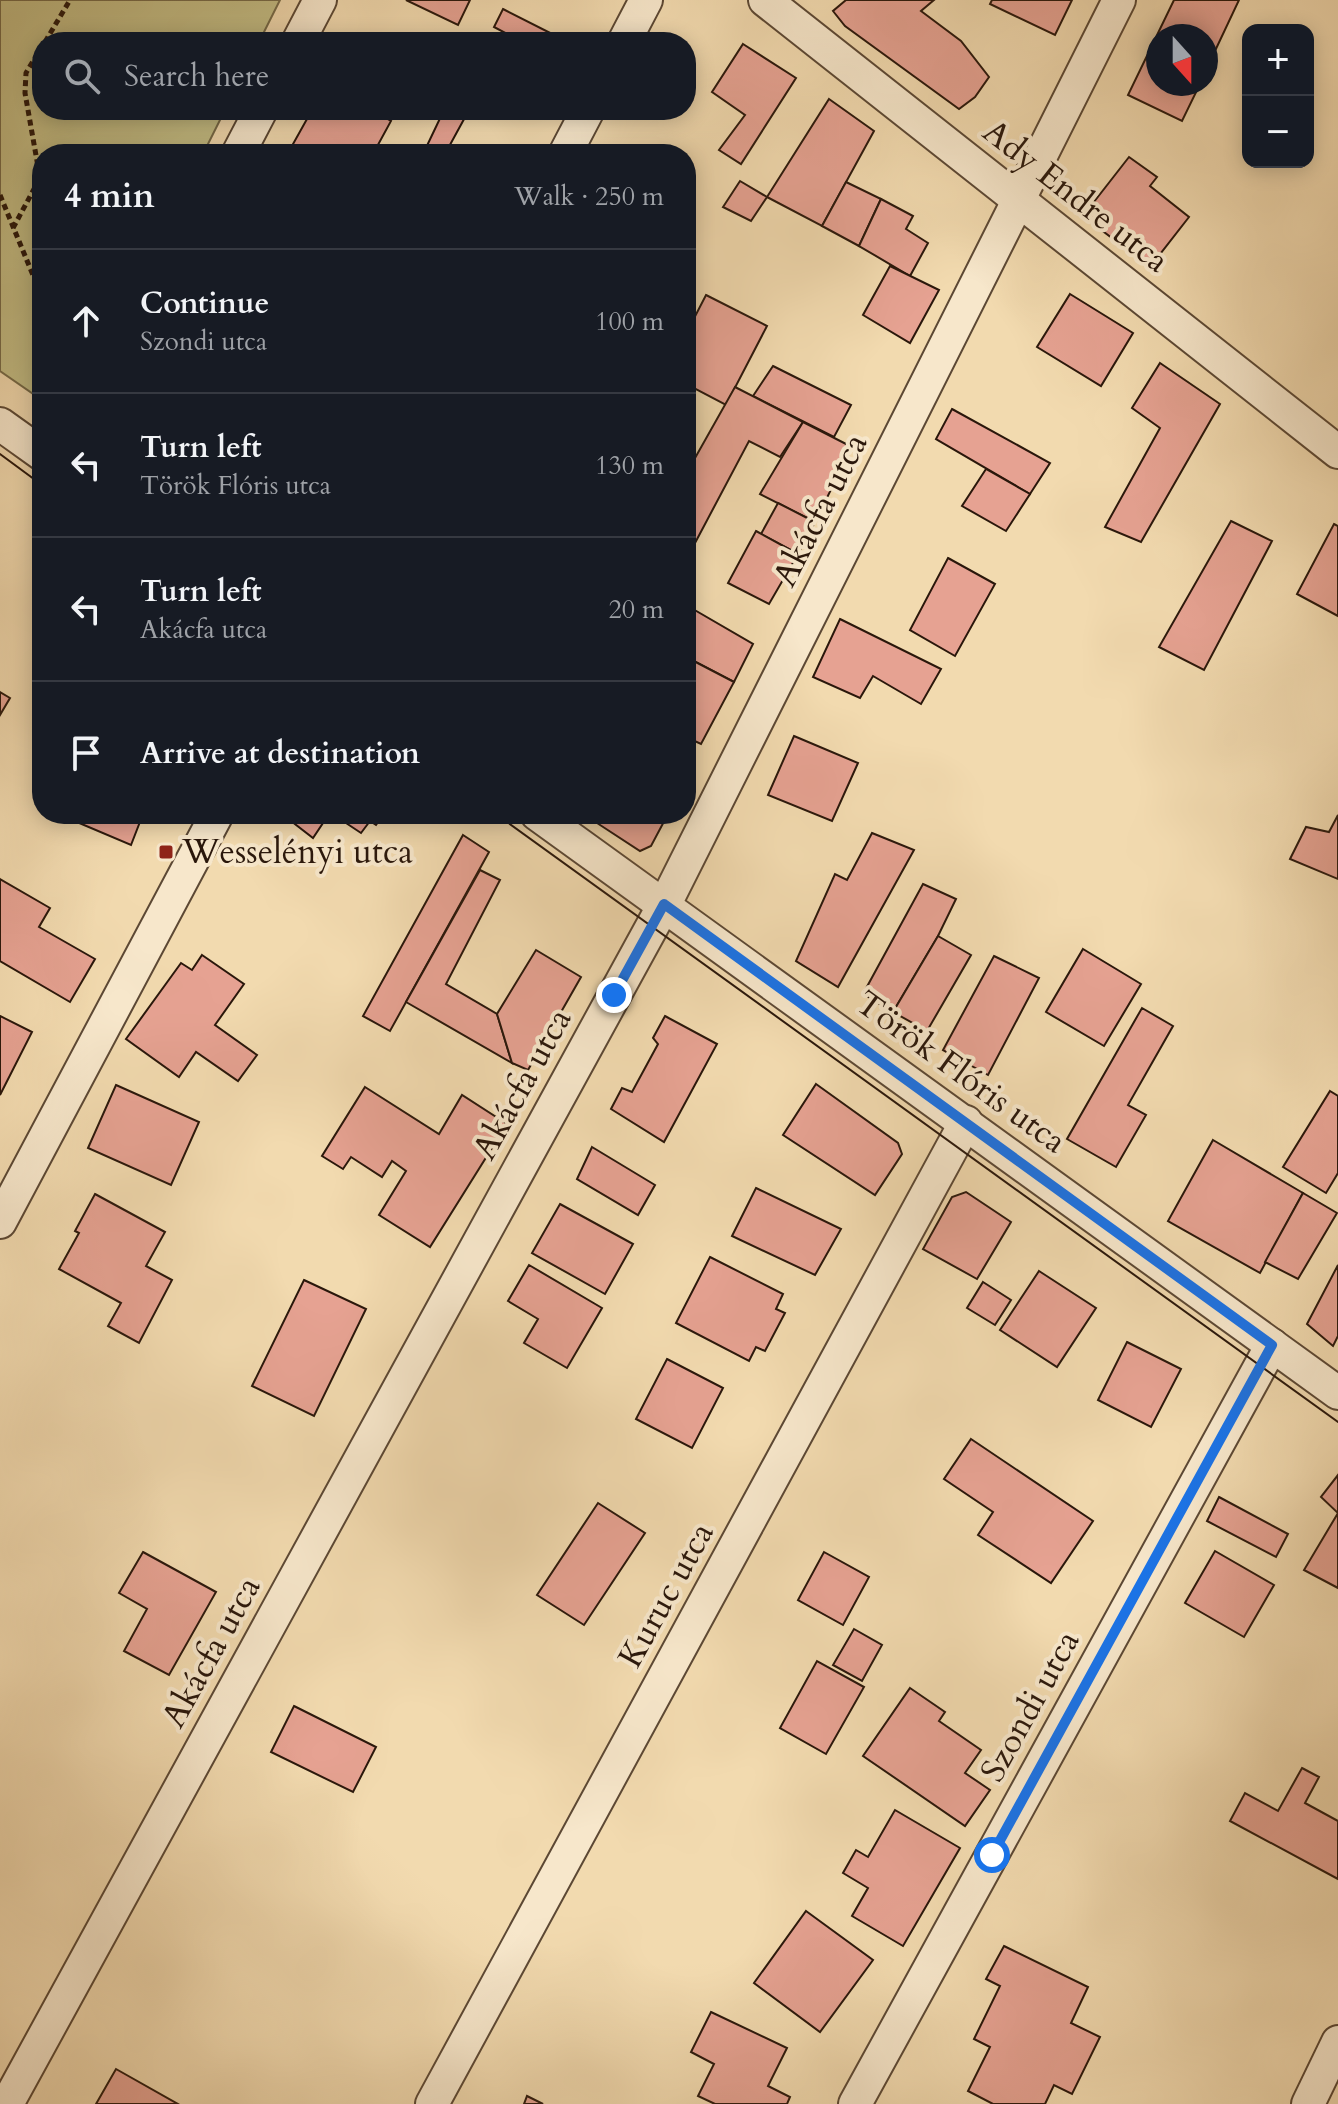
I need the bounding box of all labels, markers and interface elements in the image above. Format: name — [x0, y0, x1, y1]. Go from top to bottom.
north arrow — [1146, 24, 1218, 96]
map controls — [1242, 24, 1314, 168]
button: + — [1242, 24, 1314, 96]
search box — [32, 32, 696, 120]
icon: search — [60, 54, 104, 98]
text: Search here — [124, 56, 269, 97]
button: − — [1242, 96, 1314, 168]
street label: Ady Endre utca — [973, 109, 1179, 283]
text: 4 min — [64, 173, 155, 219]
text: Walk · 250 m — [514, 179, 664, 214]
text: Continue — [140, 283, 269, 324]
icon: ahead — [64, 299, 108, 343]
text: 100 m — [595, 304, 664, 339]
text: Szondi utca — [140, 324, 267, 359]
street label: Akácfa utca — [762, 425, 878, 595]
text: Turn left — [140, 427, 262, 468]
icon: left — [64, 443, 108, 487]
text: 130 m — [595, 448, 664, 483]
text: Török Flóris utca — [140, 468, 331, 503]
text: Turn left — [140, 571, 262, 612]
icon: left — [64, 587, 108, 631]
text: 20 m — [608, 592, 664, 627]
text: Akácfa utca — [140, 612, 267, 647]
icon: arrive — [64, 731, 108, 775]
text: Arrive at destination — [140, 733, 420, 774]
place label: Wesselényi utca — [181, 829, 413, 875]
marker: Wesselényi utca — [157, 843, 175, 861]
route end — [596, 977, 632, 1013]
street label: Török Flóris utca — [846, 980, 1076, 1164]
street label: Akácfa utca — [462, 1000, 583, 1168]
street label: Kuruc utca — [607, 1514, 725, 1676]
street label: Akácfa utca — [151, 1568, 272, 1736]
street label: Szondi utca — [970, 1622, 1091, 1790]
route start — [974, 1837, 1010, 1873]

